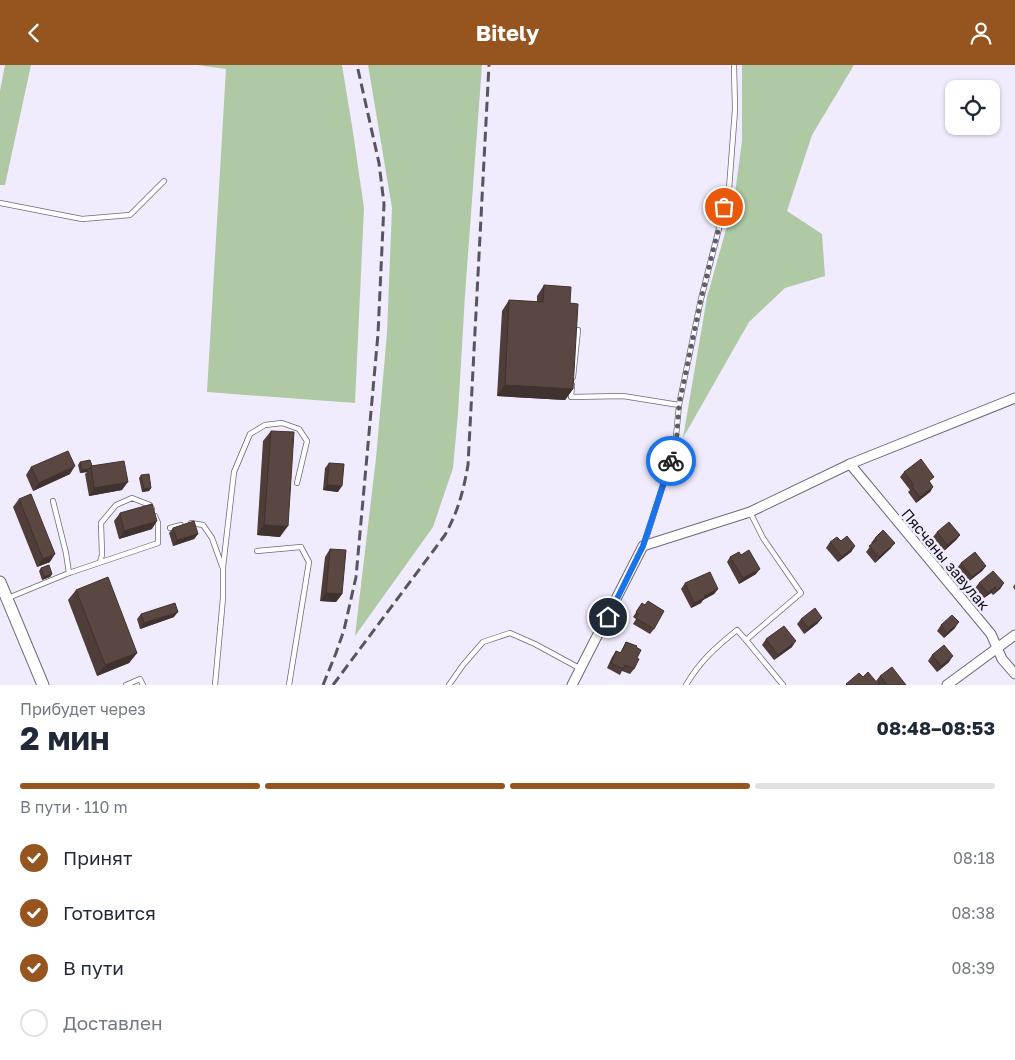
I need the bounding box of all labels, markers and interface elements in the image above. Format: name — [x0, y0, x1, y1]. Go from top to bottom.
icon: back — [20, 19, 48, 47]
text: Bitely — [476, 19, 539, 46]
icon: person — [967, 19, 995, 47]
map controls — [945, 80, 1000, 135]
button: locate — [945, 80, 1000, 135]
pin — [703, 186, 745, 228]
icon: bag — [710, 193, 738, 221]
courier — [646, 436, 696, 486]
icon: bike — [657, 447, 685, 475]
street label: Пясчаны завулак — [898, 505, 994, 614]
pin — [587, 596, 629, 638]
icon: home — [594, 603, 622, 631]
text: Прибудет через — [20, 699, 146, 719]
text: 08:48–08:53 — [877, 716, 995, 739]
text: 2 мин — [20, 719, 110, 757]
text: В пути · 110 m — [20, 797, 128, 817]
icon: check — [20, 844, 48, 872]
text: Принят — [63, 846, 132, 869]
text: 08:18 — [953, 848, 995, 868]
icon: check — [20, 899, 48, 927]
text: Готовится — [63, 901, 156, 924]
text: 08:38 — [951, 903, 995, 923]
icon: check — [20, 954, 48, 982]
text: В пути — [63, 956, 124, 979]
text: 08:39 — [951, 958, 995, 978]
text: Доставлен — [63, 1011, 163, 1034]

